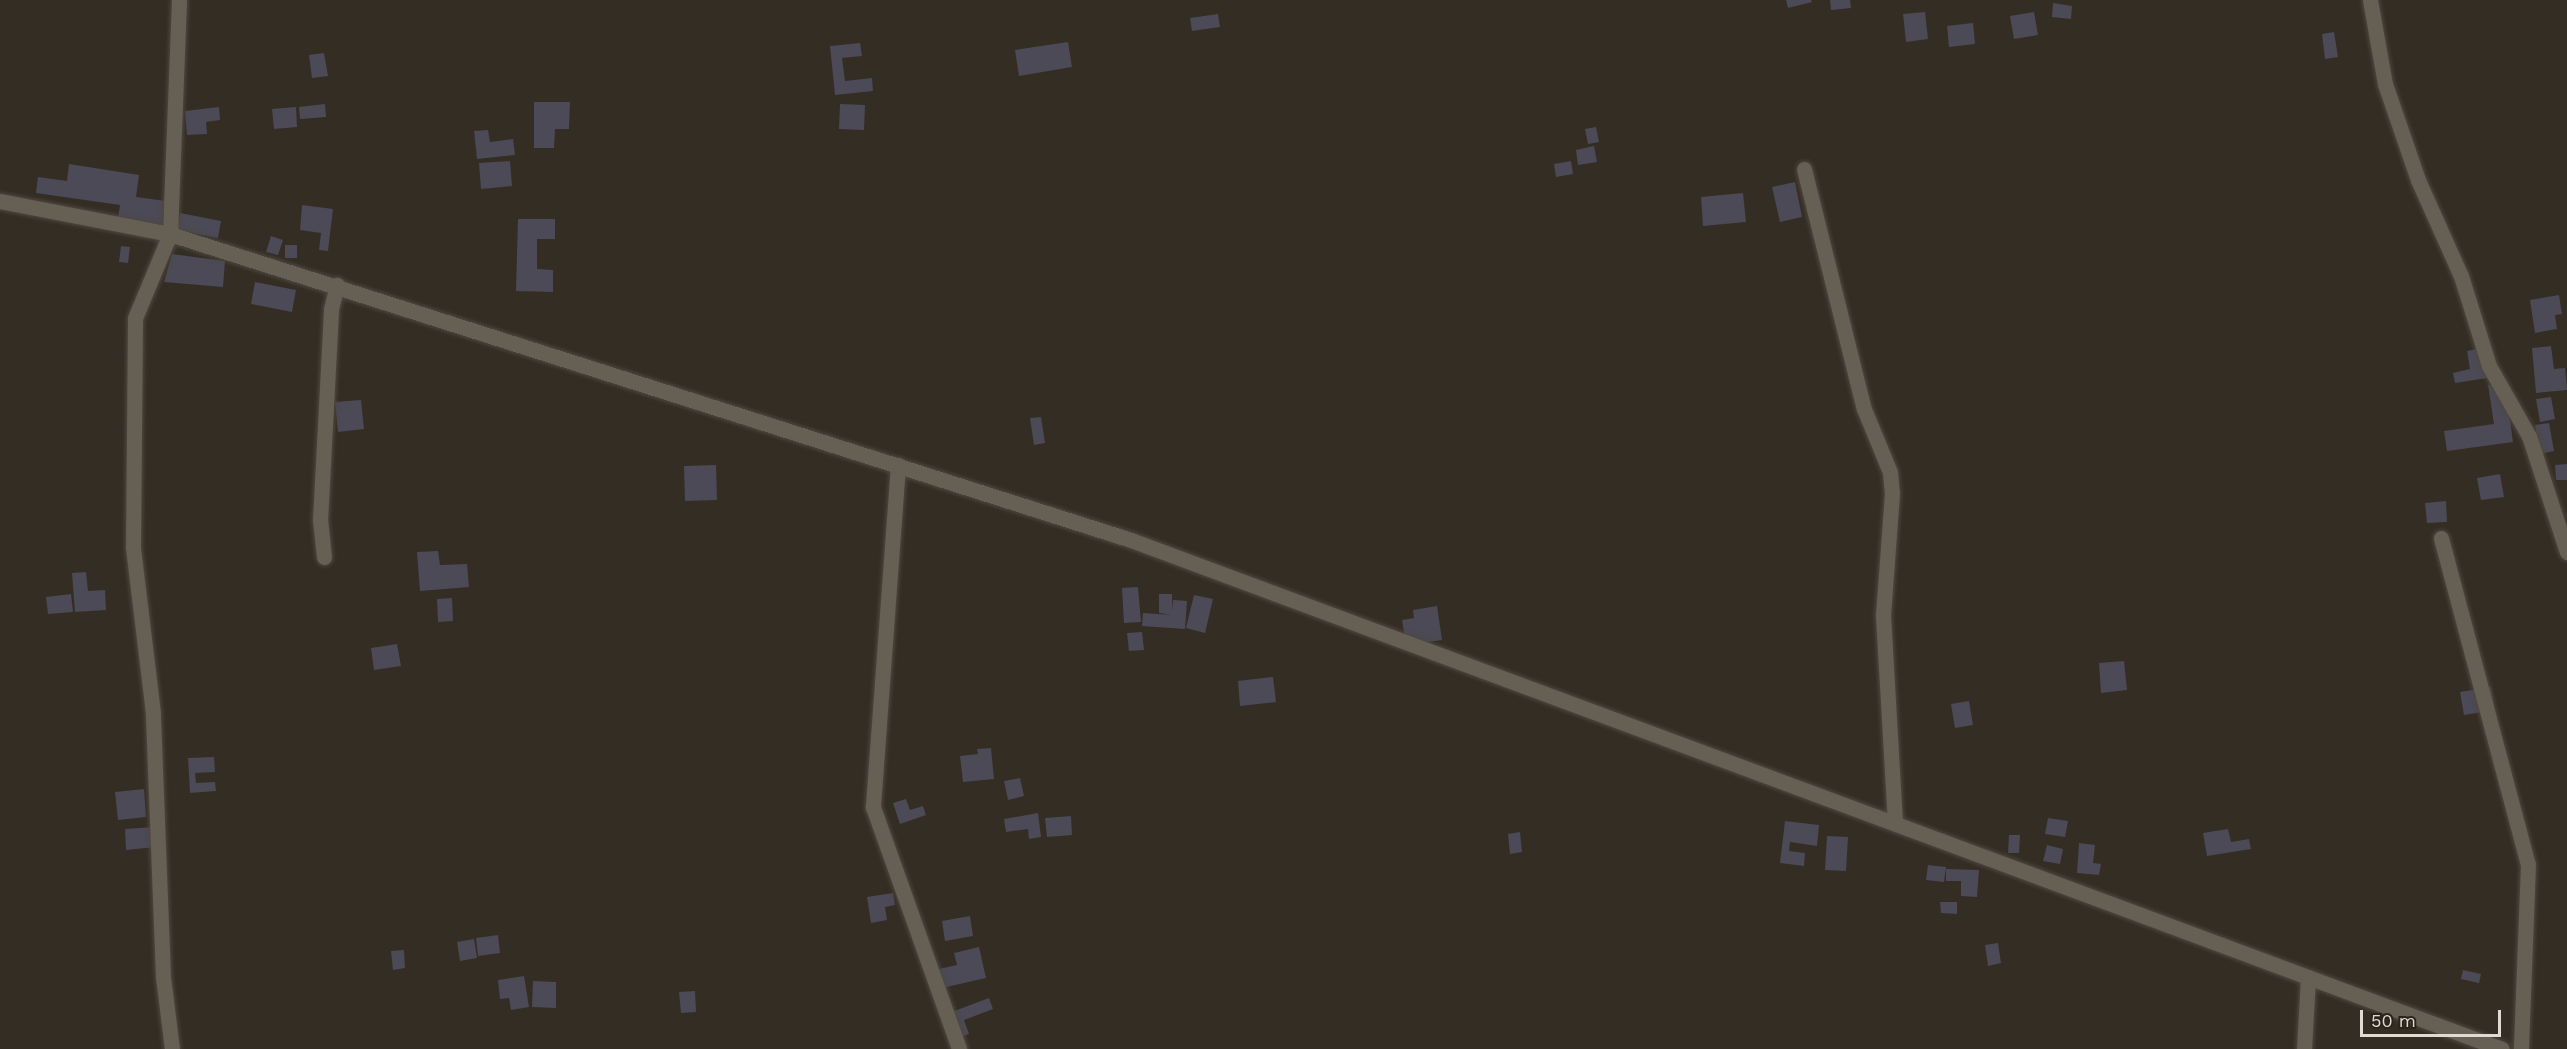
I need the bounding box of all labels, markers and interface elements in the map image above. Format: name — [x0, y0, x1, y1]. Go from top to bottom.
scale bar — [2363, 998, 2504, 1036]
text: 50 m — [2371, 1010, 2416, 1031]

